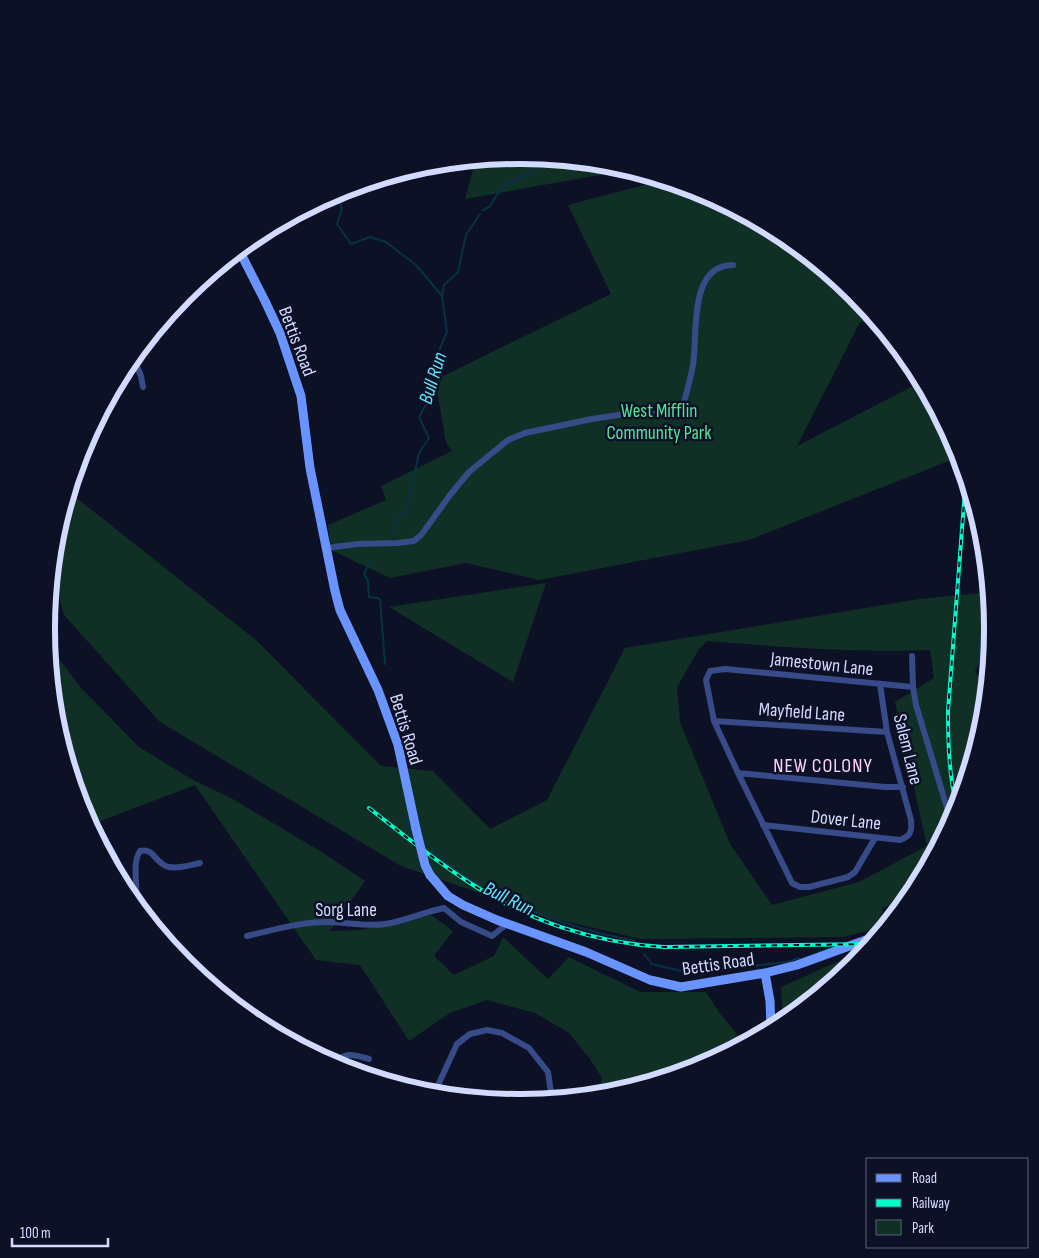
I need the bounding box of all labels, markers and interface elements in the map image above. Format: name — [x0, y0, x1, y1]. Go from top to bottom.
street label: Bettis Road — [273, 304, 320, 380]
water label: Bull Run — [414, 349, 452, 407]
park label: West Mifflin Community Park — [607, 400, 712, 445]
street label: Jamestown Lane — [768, 648, 874, 681]
street label: Bettis Road — [384, 691, 427, 768]
street label: Mayfield Lane — [758, 698, 846, 727]
street label: Salem Lane — [888, 712, 927, 787]
district label: NEW COLONY — [773, 754, 873, 778]
street label: Dover Lane — [810, 805, 882, 836]
water label: Bull Run — [480, 877, 538, 921]
street label: Sorg Lane — [315, 899, 377, 922]
street label: Bettis Road — [681, 948, 756, 981]
legend — [866, 1158, 1029, 1248]
text: Road — [912, 1169, 937, 1188]
text: Railway — [912, 1194, 950, 1213]
scale bar — [12, 1216, 109, 1248]
text: Park — [912, 1219, 934, 1238]
text: 100 m — [20, 1224, 51, 1243]

